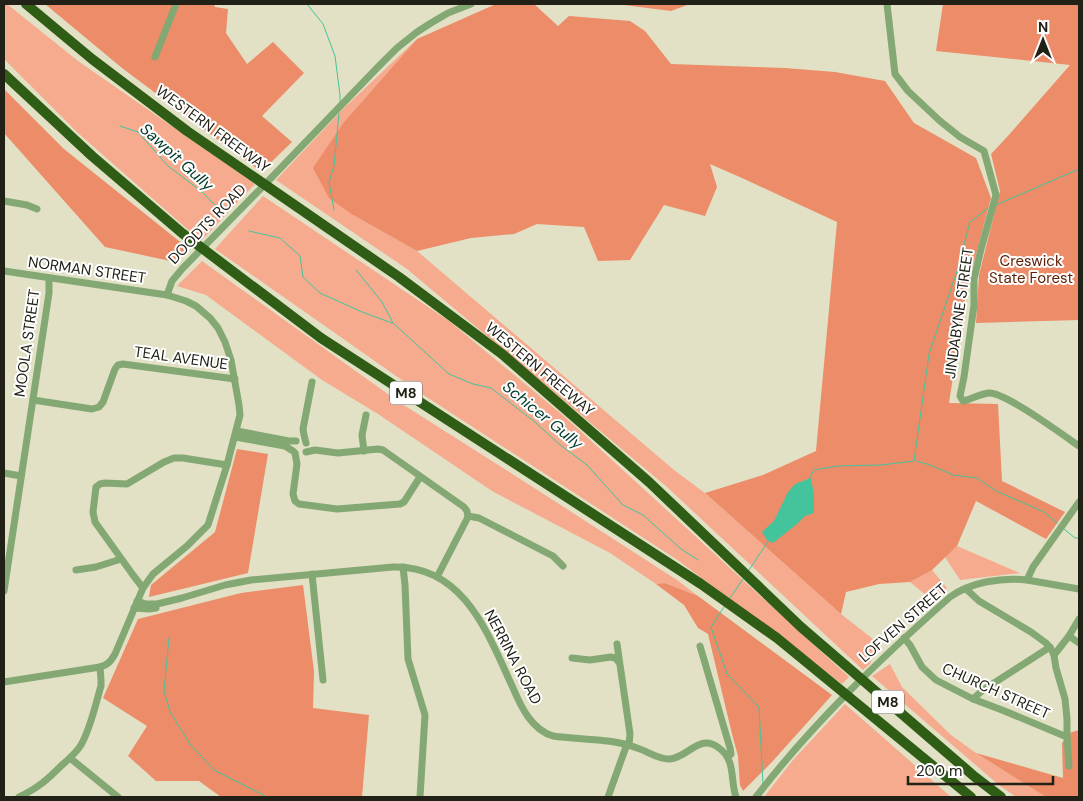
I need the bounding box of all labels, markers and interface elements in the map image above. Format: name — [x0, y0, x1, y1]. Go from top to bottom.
north arrow — [1018, 15, 1068, 65]
text: N — [1038, 18, 1048, 36]
street label: WESTERN FREEWAY — [152, 81, 274, 177]
water label: Sawpit Gully — [136, 118, 219, 196]
street label: DOODTS ROAD — [164, 180, 250, 268]
street label: JINDABYNE STREET — [940, 246, 978, 380]
park label: Creswick State Forest — [989, 251, 1073, 288]
street label: NORMAN STREET — [27, 252, 147, 288]
street label: MOOLA STREET — [10, 288, 44, 398]
street label: WESTERN FREEWAY — [481, 317, 599, 421]
street label: TEAL AVENUE — [133, 342, 229, 374]
water label: Schicer Gully — [498, 376, 588, 455]
road number: M8 — [390, 382, 422, 404]
street label: LOFVEN STREET — [855, 579, 951, 667]
street label: NERRINA ROAD — [480, 606, 546, 708]
street label: CHURCH STREET — [939, 658, 1053, 724]
road number: M8 — [872, 690, 904, 714]
scale bar — [908, 754, 1053, 786]
text: 200 m — [916, 761, 962, 781]

